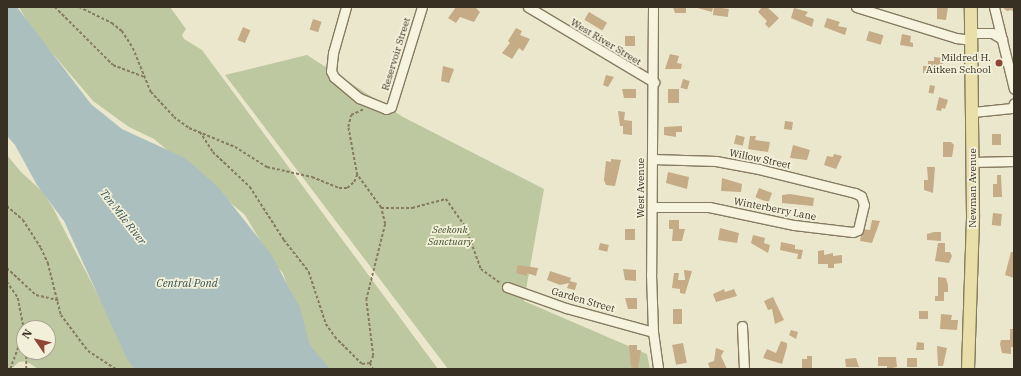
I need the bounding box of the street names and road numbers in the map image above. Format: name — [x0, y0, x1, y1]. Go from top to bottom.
street label: Reservoir Street — [379, 16, 413, 92]
street label: West River Street — [568, 16, 644, 68]
street label: Willow Street — [728, 147, 792, 171]
street label: Newman Avenue — [967, 148, 979, 228]
street label: West Avenue — [635, 158, 647, 218]
street label: Winterberry Lane — [733, 195, 817, 223]
street label: Garden Street — [550, 285, 616, 315]

